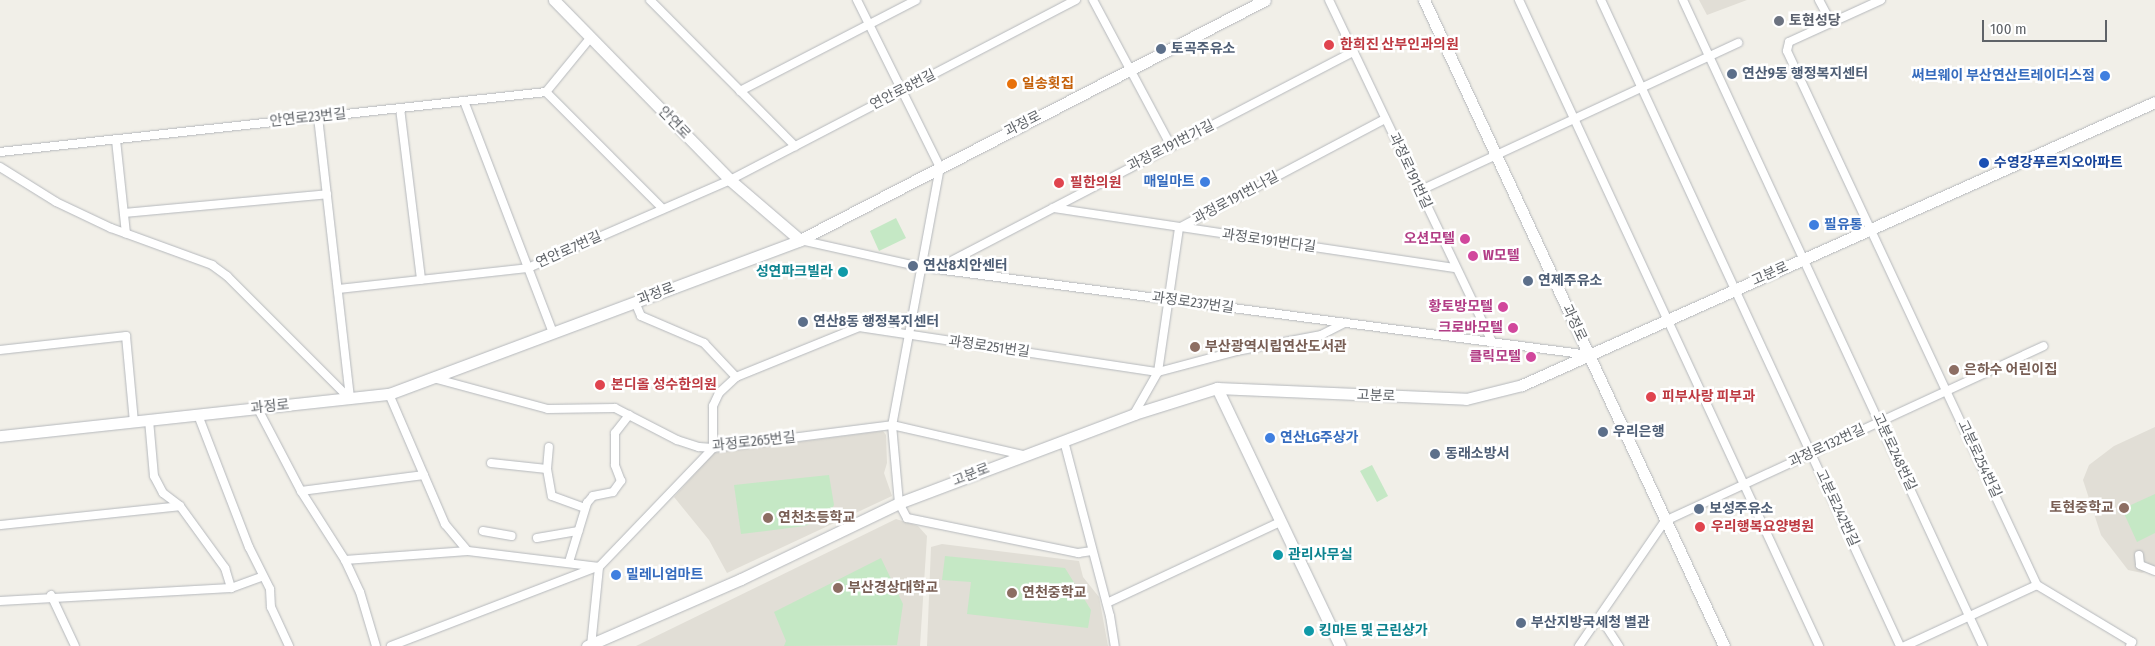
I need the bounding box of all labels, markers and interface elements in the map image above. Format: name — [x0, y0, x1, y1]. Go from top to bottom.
scale bar — [1985, 10, 2110, 42]
place label: 토현성당 — [1789, 13, 1841, 29]
marker: 토현성당 — [1773, 15, 1785, 27]
text: 100 m — [1990, 20, 2027, 38]
place label: 한희진 산부인과의원 — [1340, 37, 1459, 53]
marker: 한희진 산부인과의원 — [1322, 38, 1336, 52]
place label: 토곡주유소 — [1171, 41, 1235, 57]
marker: 토곡주유소 — [1155, 43, 1167, 55]
street label: 연안로8번길 — [867, 66, 939, 114]
place label: 연산9동 행정복지센터 — [1742, 66, 1868, 82]
marker: 연산9동 행정복지센터 — [1726, 68, 1738, 80]
place label: 써브웨이 부산연산트레이더스점 — [1912, 68, 2095, 84]
marker: 써브웨이 부산연산트레이더스점 — [2099, 70, 2111, 82]
place label: 일송횟집 — [1022, 76, 1074, 92]
marker: 일송횟집 — [1006, 78, 1018, 90]
street label: 안연로 — [655, 103, 693, 143]
street label: 안연로23번길 — [269, 106, 347, 130]
street label: 과정로 — [1002, 108, 1044, 140]
street label: 과정로191번가길 — [1125, 117, 1217, 175]
street label: 과정로191번길 — [1385, 130, 1435, 212]
place label: 수영강푸르지오아파트 — [1994, 155, 2123, 171]
marker: 수영강푸르지오아파트 — [1978, 157, 1990, 169]
street label: 과정로191번나길 — [1190, 168, 1282, 228]
place label: 매일마트 — [1143, 174, 1195, 190]
place label: 필한의원 — [1070, 175, 1122, 191]
marker: 필한의원 — [1052, 176, 1066, 190]
marker: 매일마트 — [1199, 176, 1211, 188]
place label: 필유통 — [1824, 217, 1863, 233]
marker: 필유통 — [1808, 219, 1820, 231]
street label: 과정로191번다길 — [1221, 226, 1317, 256]
street label: 연안로7번길 — [534, 228, 604, 272]
place label: 오션모텔 — [1403, 231, 1455, 247]
marker: 오션모텔 — [1459, 233, 1471, 245]
place label: W모텔 — [1483, 248, 1520, 264]
marker: W모텔 — [1467, 250, 1479, 262]
place label: 연산8치안센터 — [923, 258, 1008, 274]
street label: 고분로 — [1749, 258, 1791, 290]
marker: 연산8치안센터 — [907, 260, 919, 272]
place label: 성연파크빌라 — [756, 264, 833, 280]
marker: 성연파크빌라 — [837, 266, 849, 278]
place label: 연제주유소 — [1538, 273, 1602, 289]
marker: 연제주유소 — [1522, 275, 1534, 287]
street label: 과정로 — [635, 279, 677, 309]
street label: 과정로237번길 — [1151, 289, 1235, 317]
place label: 황토방모텔 — [1429, 299, 1493, 315]
marker: 황토방모텔 — [1497, 301, 1509, 313]
street label: 과정로 — [1558, 302, 1590, 344]
place label: 연산8동 행정복지센터 — [813, 314, 939, 330]
marker: 연산8동 행정복지센터 — [797, 316, 809, 328]
place label: 크로바모텔 — [1439, 320, 1503, 336]
marker: 크로바모텔 — [1507, 322, 1519, 334]
street label: 과정로251번길 — [947, 333, 1031, 361]
place label: 부산광역시립연산도서관 — [1205, 339, 1347, 355]
marker: 부산광역시립연산도서관 — [1189, 341, 1201, 353]
place label: 클릭모텔 — [1469, 349, 1521, 365]
marker: 클릭모텔 — [1525, 351, 1537, 363]
place label: 은하수 어린이집 — [1964, 362, 2057, 378]
marker: 은하수 어린이집 — [1948, 364, 1960, 376]
place label: 본디올 성수한의원 — [611, 377, 717, 393]
marker: 본디올 성수한의원 — [593, 378, 607, 392]
street label: 고분로 — [1356, 387, 1396, 405]
place label: 피부사랑 피부과 — [1662, 389, 1755, 405]
marker: 피부사랑 피부과 — [1644, 390, 1658, 404]
street label: 과정로 — [250, 397, 290, 417]
street label: 고분로248번길 — [1869, 410, 1919, 494]
street label: 고분로254번길 — [1954, 417, 2004, 501]
street label: 과정로132번길 — [1786, 421, 1868, 471]
place label: 우리은행 — [1613, 424, 1665, 440]
marker: 우리은행 — [1597, 426, 1609, 438]
street label: 과정로265번길 — [711, 429, 797, 455]
place label: 연산LG주상가 — [1280, 430, 1359, 446]
marker: 연산LG주상가 — [1264, 432, 1276, 444]
place label: 동래소방서 — [1445, 446, 1509, 462]
marker: 동래소방서 — [1429, 448, 1441, 460]
street label: 고분로 — [950, 460, 992, 490]
street label: 고분로242번길 — [1812, 467, 1862, 549]
place label: 토현중학교 — [2050, 500, 2114, 516]
place label: 보성주유소 — [1709, 501, 1773, 517]
marker: 토현중학교 — [2118, 502, 2130, 514]
marker: 보성주유소 — [1693, 503, 1705, 515]
place label: 연천초등학교 — [778, 510, 855, 526]
marker: 연천초등학교 — [762, 512, 774, 524]
place label: 우리행복요양병원 — [1711, 519, 1814, 535]
marker: 우리행복요양병원 — [1693, 520, 1707, 534]
place label: 관리사무실 — [1288, 547, 1352, 563]
marker: 관리사무실 — [1272, 549, 1284, 561]
place label: 밀레니엄마트 — [626, 567, 703, 583]
marker: 밀레니엄마트 — [610, 569, 622, 581]
place label: 부산경상대학교 — [848, 580, 938, 596]
marker: 부산경상대학교 — [832, 582, 844, 594]
place label: 연천중학교 — [1022, 585, 1086, 601]
marker: 연천중학교 — [1006, 587, 1018, 599]
place label: 부산지방국세청 별관 — [1531, 615, 1650, 631]
marker: 부산지방국세청 별관 — [1515, 617, 1527, 629]
place label: 킹마트 및 근린상가 — [1319, 623, 1428, 639]
marker: 킹마트 및 근린상가 — [1303, 625, 1315, 637]

